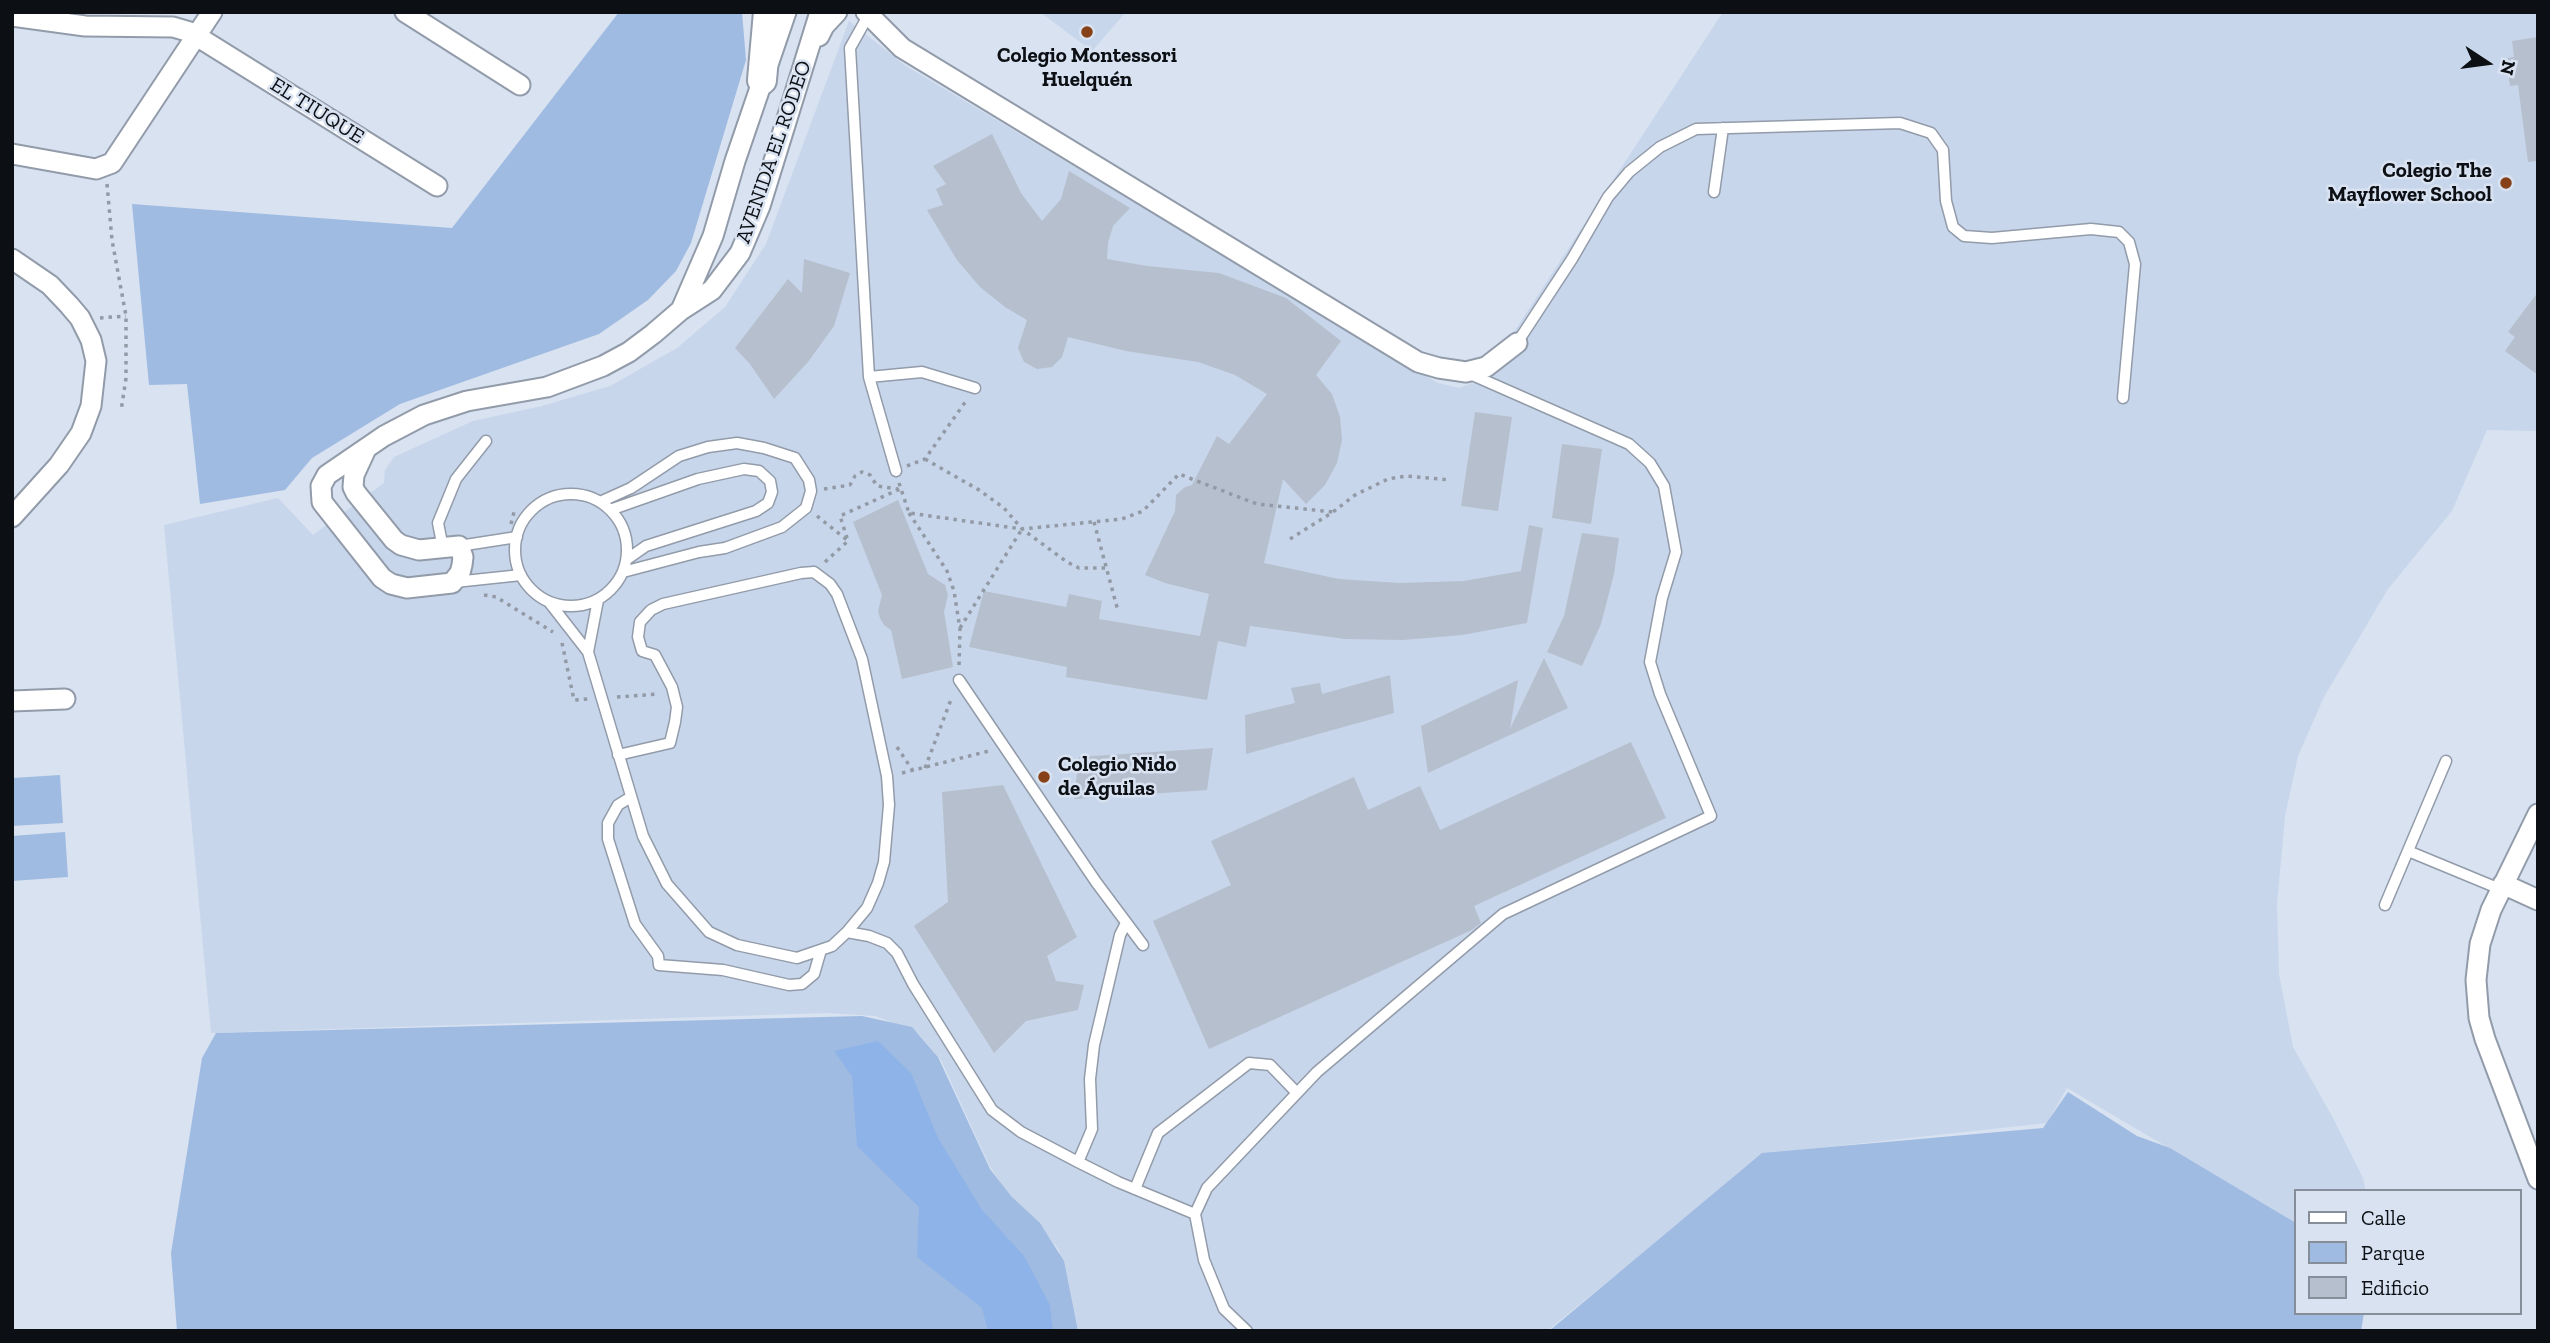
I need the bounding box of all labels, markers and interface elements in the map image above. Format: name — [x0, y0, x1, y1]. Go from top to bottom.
marker: Colegio Montessori Huelquén — [1079, 24, 1095, 40]
north arrow — [2452, 28, 2522, 98]
place label: Colegio Montessori Huelquén — [997, 43, 1177, 93]
street label: AVENIDA EL RODEO — [731, 57, 817, 247]
text: N — [2495, 58, 2521, 77]
street label: EL TIUQUE — [265, 72, 369, 150]
place label: Colegio The Mayflower School — [2328, 158, 2492, 208]
marker: Colegio The Mayflower School — [2498, 175, 2514, 191]
place label: Colegio Nido de Águilas — [1058, 752, 1177, 802]
marker: Colegio Nido de Águilas — [1036, 769, 1052, 785]
legend — [2294, 1189, 2522, 1315]
text: Calle — [2361, 1205, 2406, 1230]
text: Parque — [2361, 1240, 2425, 1265]
text: Edificio — [2361, 1275, 2429, 1300]

